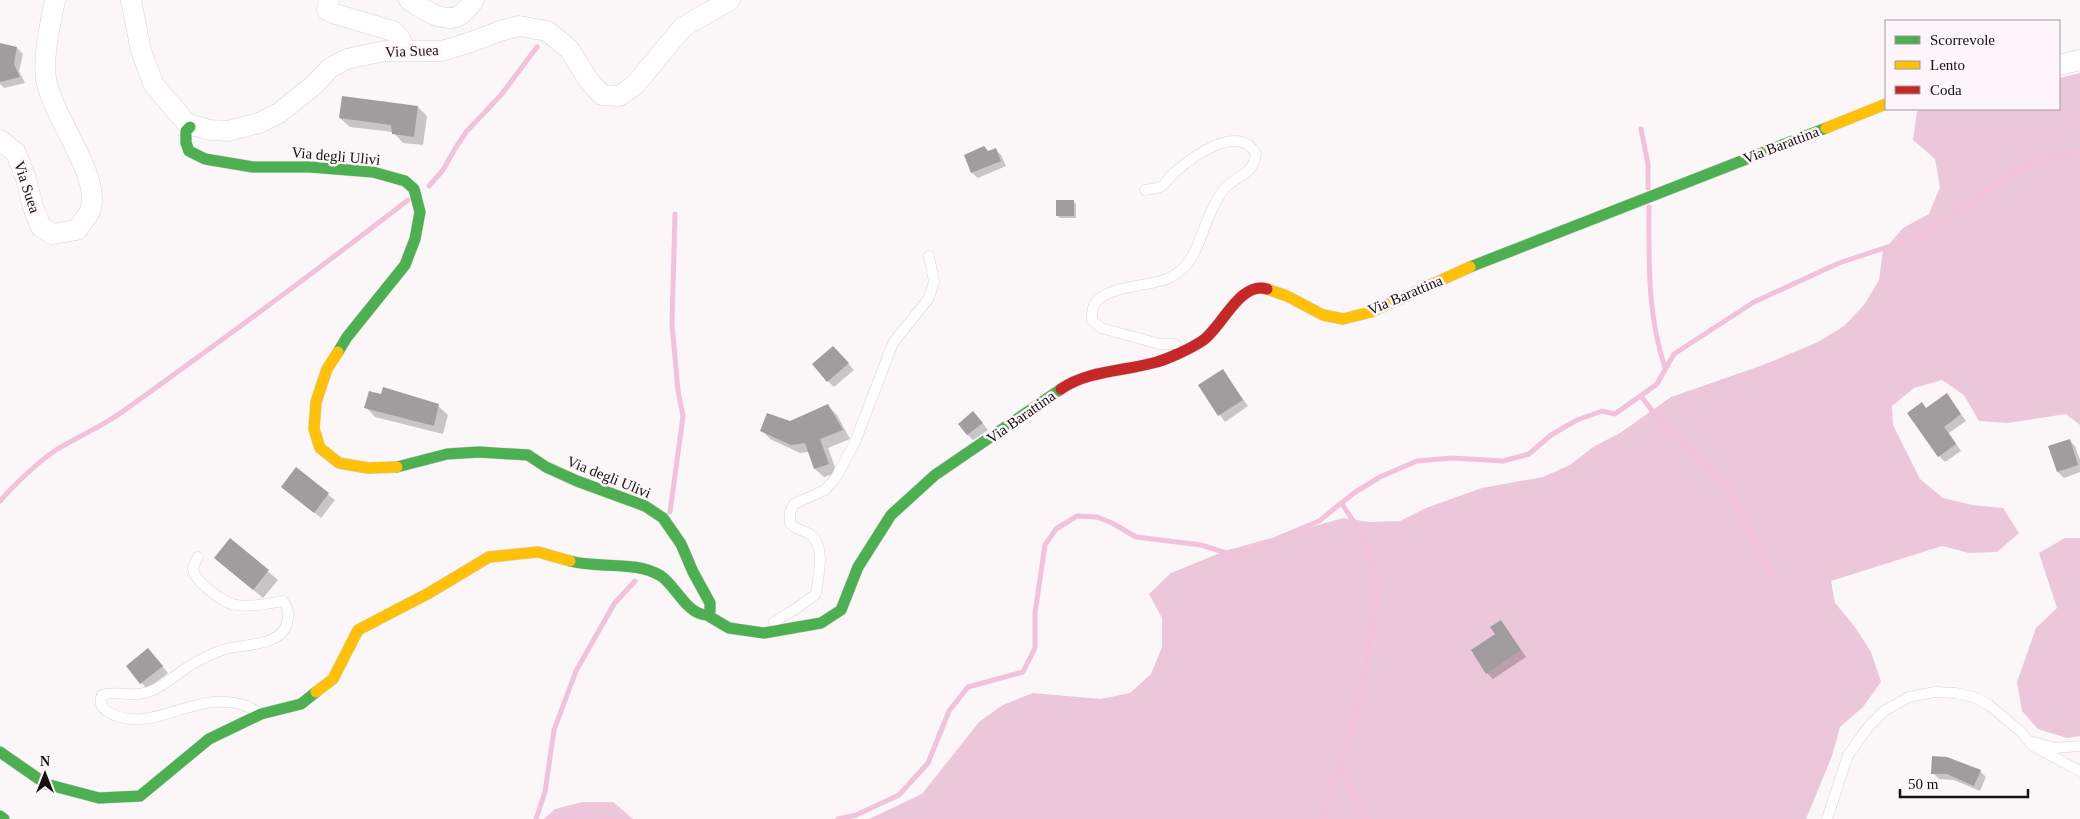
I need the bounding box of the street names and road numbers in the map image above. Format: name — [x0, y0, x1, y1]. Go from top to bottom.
street label: Via Suea — [385, 42, 439, 60]
street label: Via Barattina — [1741, 123, 1821, 167]
street label: Via degli Ulivi — [291, 144, 381, 168]
street label: Via Suea — [11, 159, 43, 215]
street label: Via Barattina — [1365, 272, 1445, 318]
street label: Via Barattina — [984, 387, 1058, 446]
street label: Via degli Ulivi — [565, 453, 653, 501]

